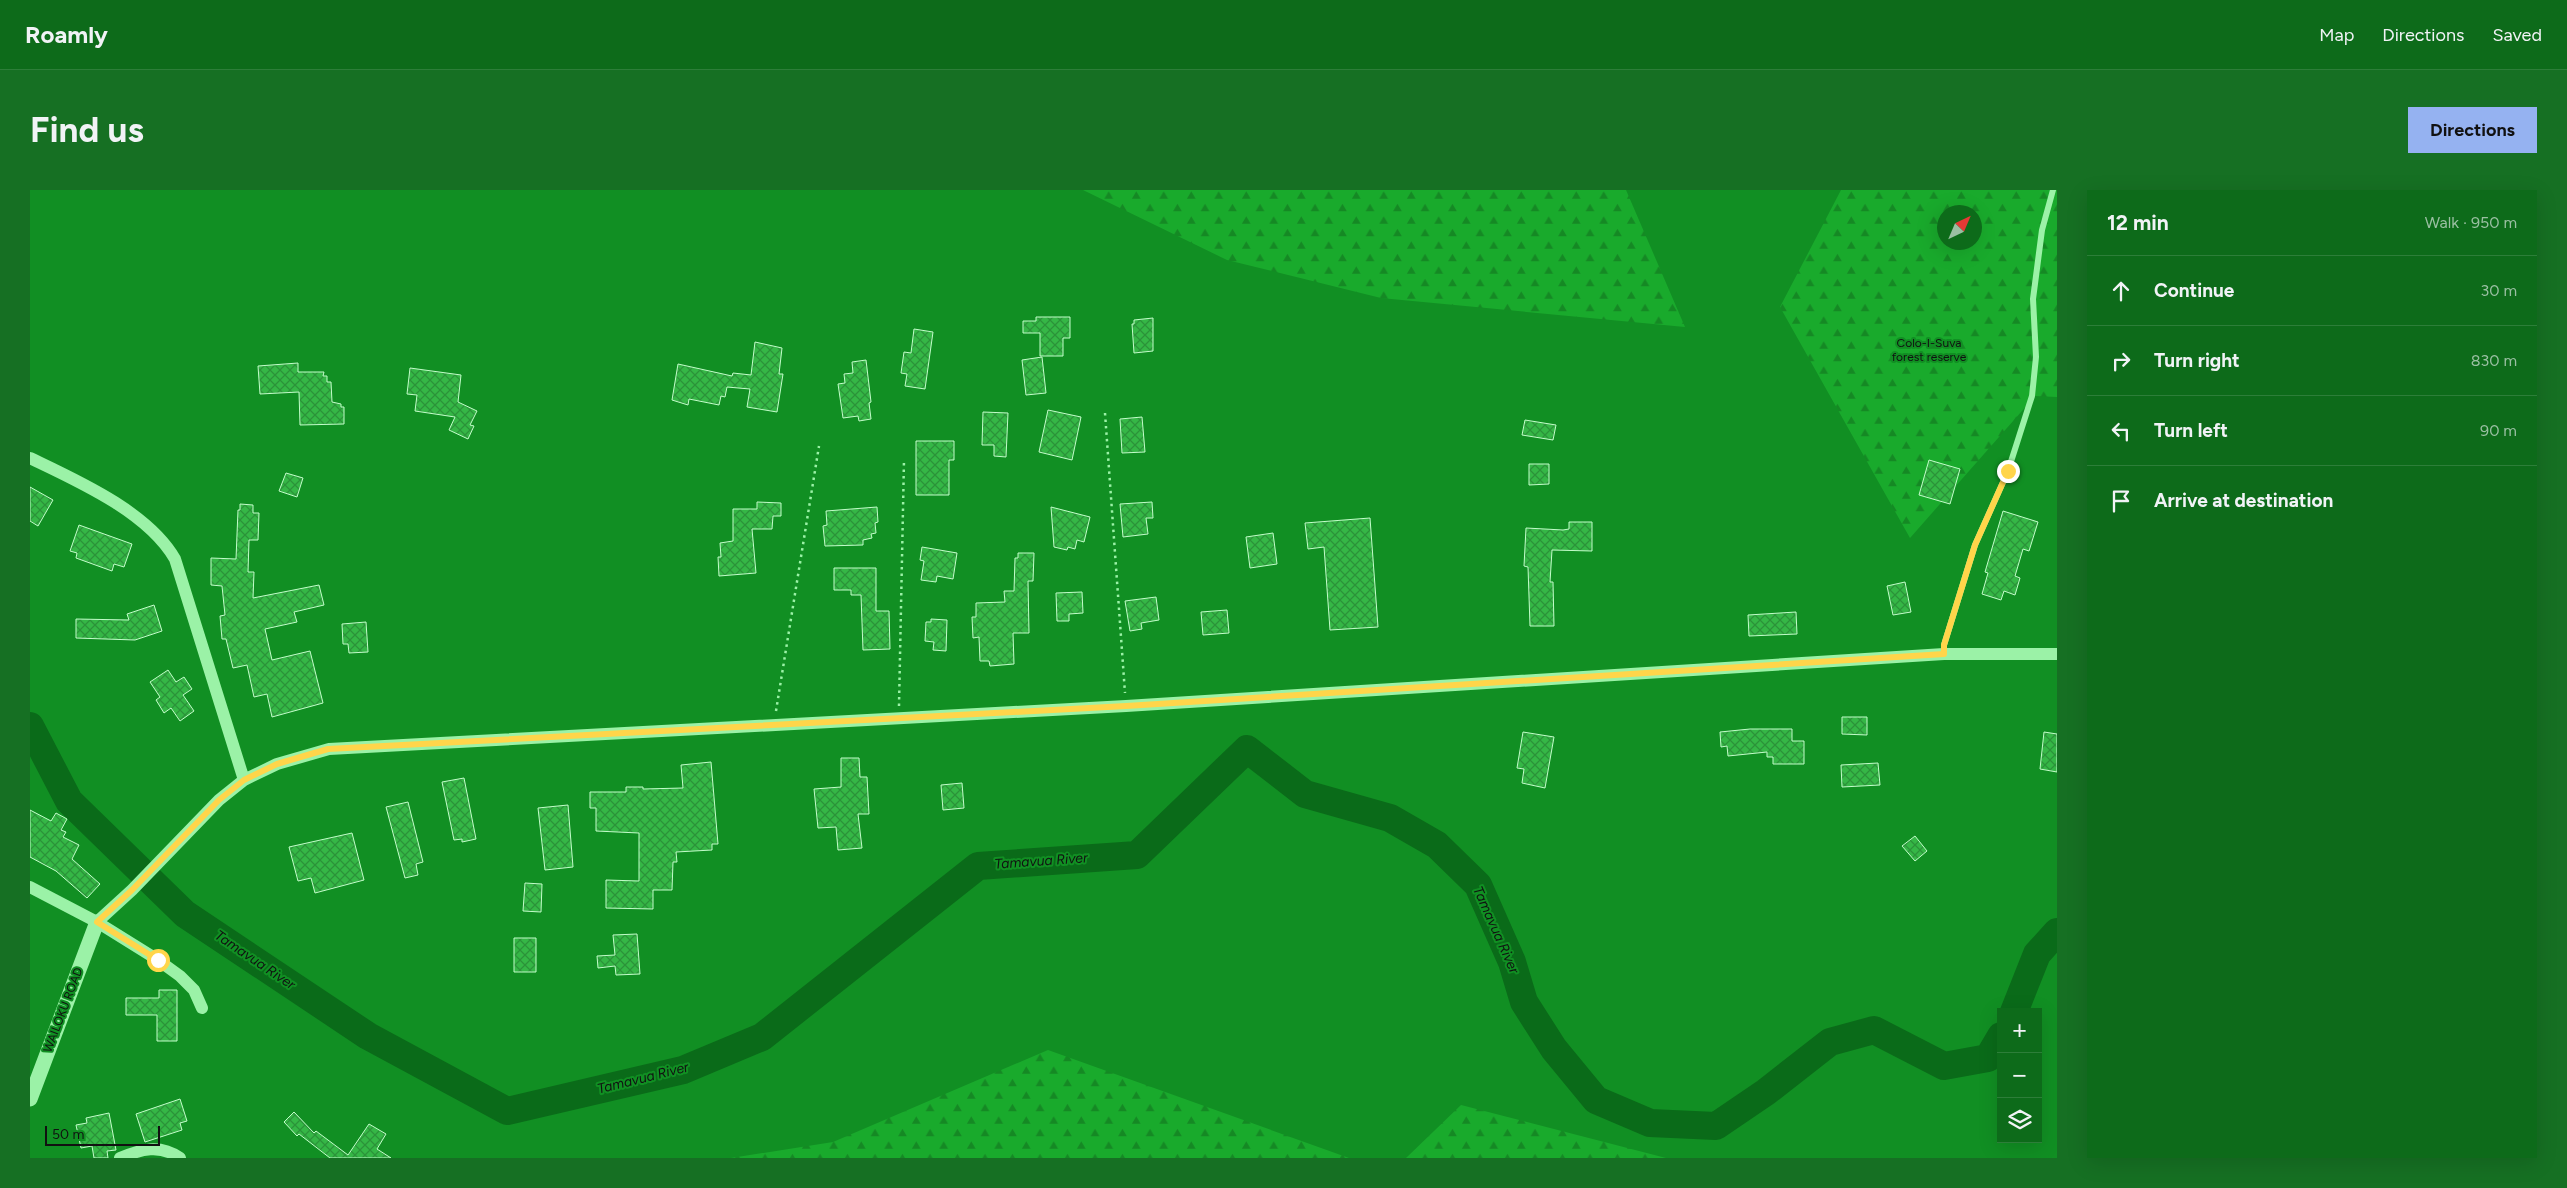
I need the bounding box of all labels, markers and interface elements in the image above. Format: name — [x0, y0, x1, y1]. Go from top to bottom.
text: Roamly — [25, 20, 108, 49]
text: Map — [2319, 24, 2354, 46]
text: Directions — [2382, 24, 2464, 46]
text: Saved — [2492, 24, 2542, 46]
button: Directions — [2408, 107, 2537, 153]
text: Find us — [30, 109, 144, 151]
north arrow — [1937, 205, 1982, 250]
text: 12 min — [2107, 210, 2169, 235]
text: Walk · 950 m — [2425, 213, 2517, 232]
icon: ahead — [2107, 277, 2135, 305]
text: Continue — [2154, 279, 2234, 302]
text: 30 m — [2480, 281, 2517, 300]
park label: Colo-I-Suva forest reserve — [1892, 336, 1967, 364]
icon: right — [2107, 347, 2135, 375]
text: Turn right — [2154, 349, 2240, 372]
text: 830 m — [2471, 351, 2517, 370]
icon: left — [2107, 417, 2135, 445]
text: Turn left — [2154, 419, 2228, 442]
text: 90 m — [2480, 421, 2517, 440]
route end — [1997, 460, 2020, 483]
icon: arrive — [2107, 487, 2135, 515]
text: Arrive at destination — [2154, 489, 2333, 512]
water label: Tamavua River — [994, 849, 1089, 873]
water label: Tamavua River — [1469, 884, 1523, 977]
water label: Tamavua River — [211, 927, 300, 994]
route start — [147, 949, 170, 972]
street label: WAILOKU ROAD — [40, 966, 86, 1054]
map controls — [1997, 1008, 2042, 1143]
button: + — [1997, 1008, 2042, 1053]
button: − — [1997, 1053, 2042, 1098]
water label: Tamavua River — [596, 1058, 692, 1098]
button: layers — [1997, 1098, 2042, 1143]
scale bar — [45, 1123, 160, 1146]
text: 50 m — [52, 1126, 84, 1143]

